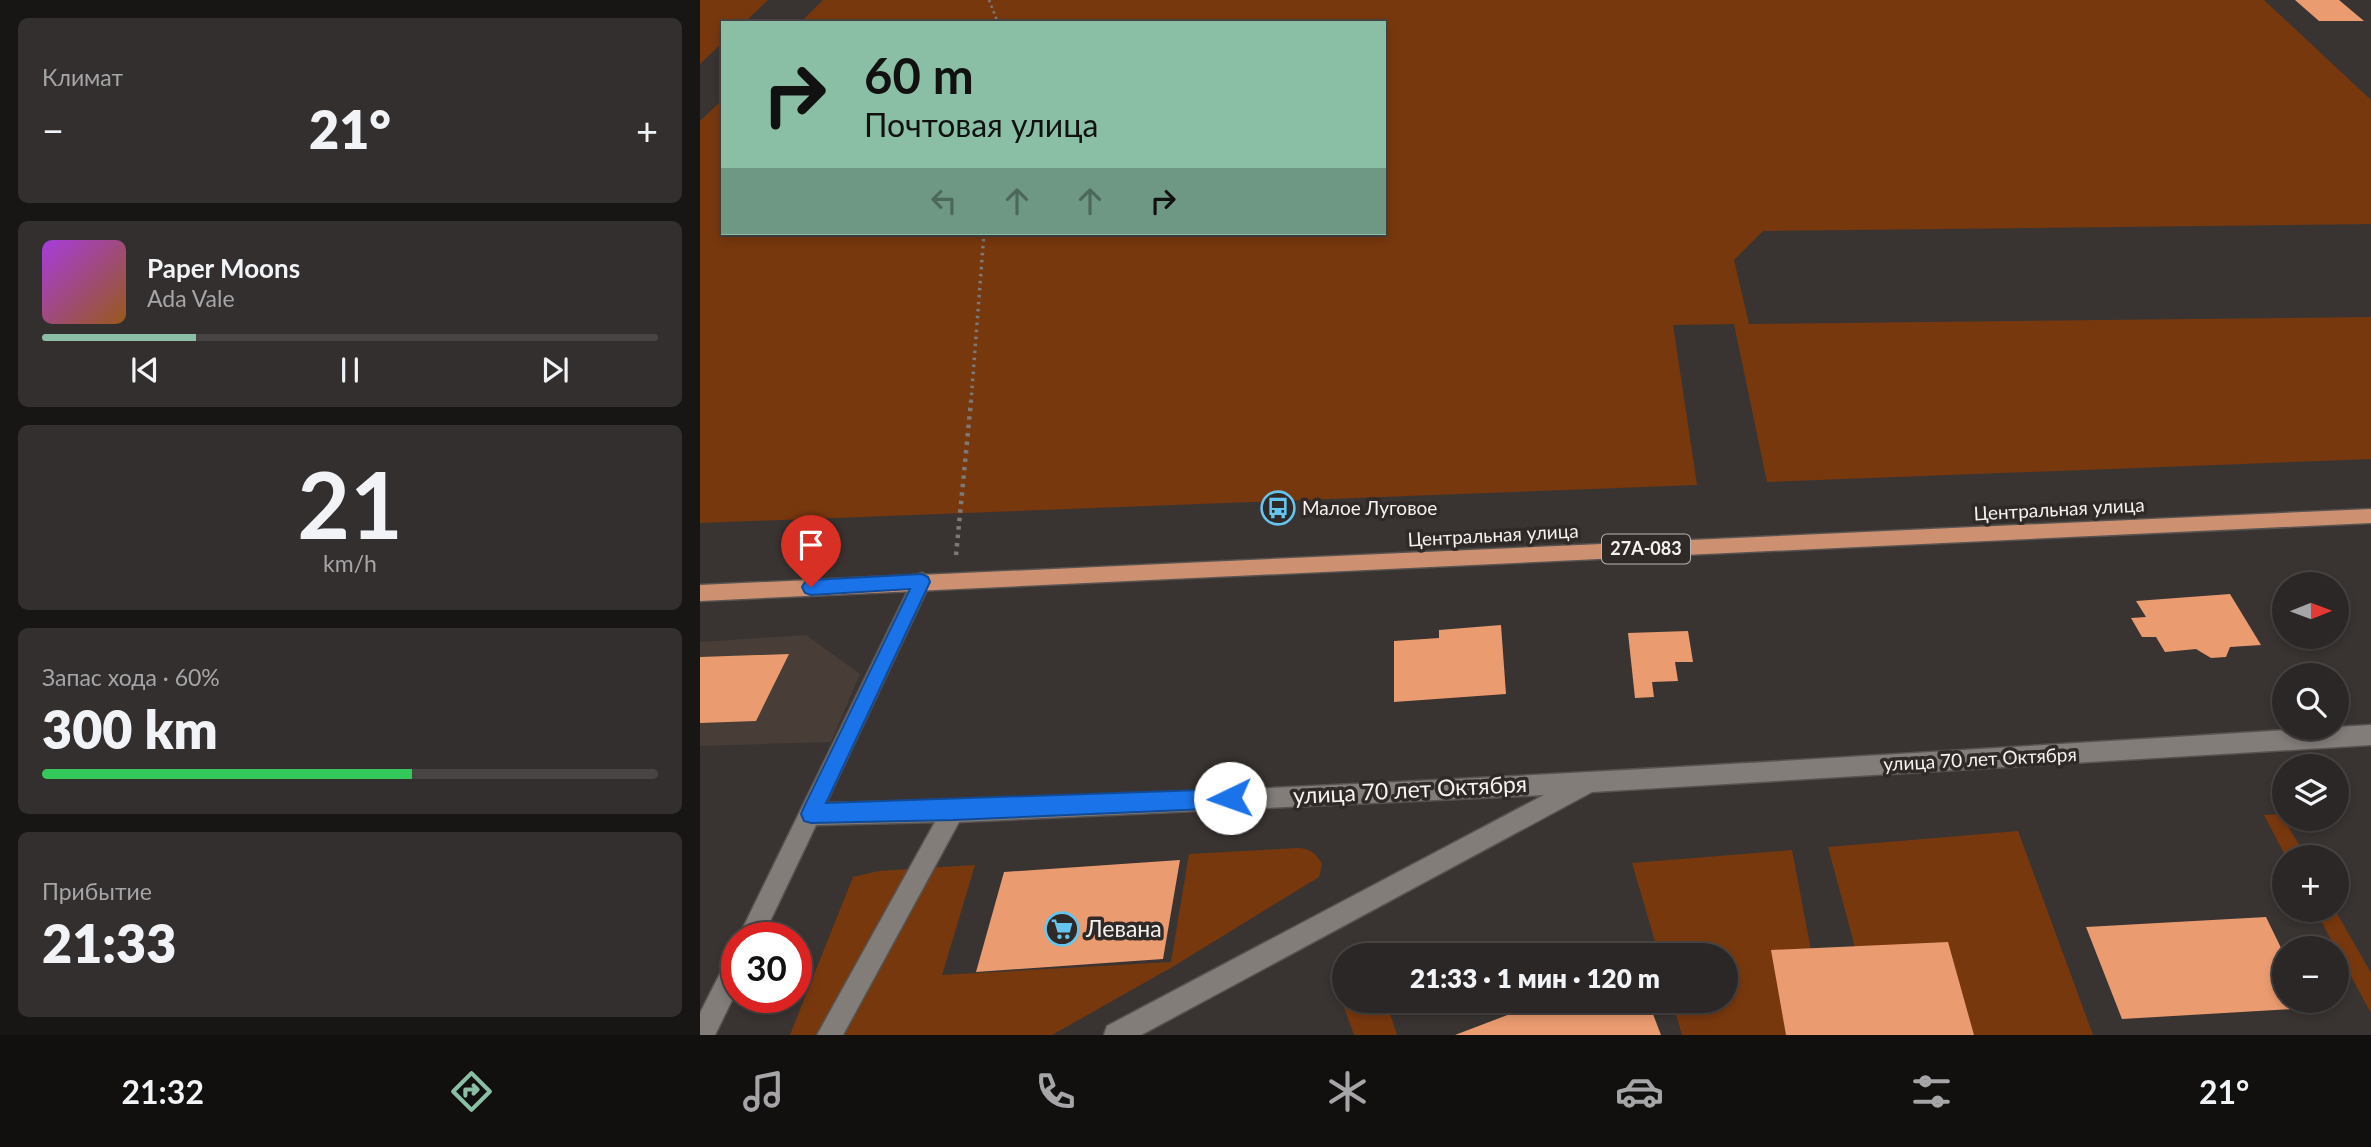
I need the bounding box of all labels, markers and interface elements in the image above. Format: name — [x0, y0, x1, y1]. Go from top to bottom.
text: 60 m — [864, 46, 974, 104]
icon: right — [749, 49, 840, 140]
text: Климат — [42, 63, 123, 91]
text: 21° — [309, 98, 391, 160]
text: Почтовая улица — [864, 105, 1099, 144]
text: − — [42, 107, 64, 153]
text: + — [636, 107, 658, 153]
icon: left — [925, 182, 963, 220]
icon: ahead — [998, 182, 1036, 220]
icon: ahead — [1071, 182, 1109, 220]
icon: right — [1144, 182, 1182, 220]
text: Paper Moons — [147, 252, 300, 284]
text: Ada Vale — [147, 284, 235, 312]
icon: previous — [126, 351, 164, 389]
icon: pause — [331, 351, 369, 389]
icon: next — [536, 351, 574, 389]
text: 21 — [297, 449, 403, 558]
bus stop icon: Малое Луговое — [1259, 489, 1297, 527]
street label: Центральная улица — [1973, 493, 2145, 524]
place label: Малое Луговое — [1302, 496, 1437, 519]
pin — [781, 515, 841, 587]
street label: Центральная улица — [1407, 519, 1579, 550]
icon: arrive — [792, 526, 830, 564]
road number: 27А-083 — [1602, 534, 1690, 564]
text: km/h — [323, 549, 377, 577]
north arrow — [2272, 572, 2348, 649]
map controls — [2272, 572, 2349, 1013]
text: Запас хода · 60% — [42, 663, 220, 691]
button: search — [2272, 663, 2349, 740]
text: 300 km — [42, 698, 218, 760]
street label: улица 70 лет Октября — [1883, 742, 2077, 775]
button: layers — [2272, 754, 2349, 831]
position arrow — [1193, 761, 1267, 835]
street label: улица 70 лет Октября — [1292, 769, 1528, 809]
button: + — [2272, 845, 2349, 922]
text: Прибытие — [42, 877, 152, 905]
supermarket icon: Левана — [1043, 910, 1081, 948]
text: 21:33 — [42, 912, 176, 974]
place label: Левана — [1085, 914, 1162, 942]
speed limit sign: 30 — [721, 922, 812, 1013]
button: − — [2272, 936, 2349, 1013]
text: 21:33 · 1 мин · 120 m — [1410, 962, 1660, 994]
icon: directions — [447, 1067, 496, 1116]
icon: music — [739, 1067, 788, 1116]
icon: phone — [1031, 1067, 1080, 1116]
icon: climate — [1323, 1067, 1372, 1116]
icon: car — [1615, 1067, 1664, 1116]
icon: filters — [1907, 1067, 1956, 1116]
text: 21:32 — [122, 1072, 204, 1111]
text: 21° — [2199, 1072, 2249, 1111]

